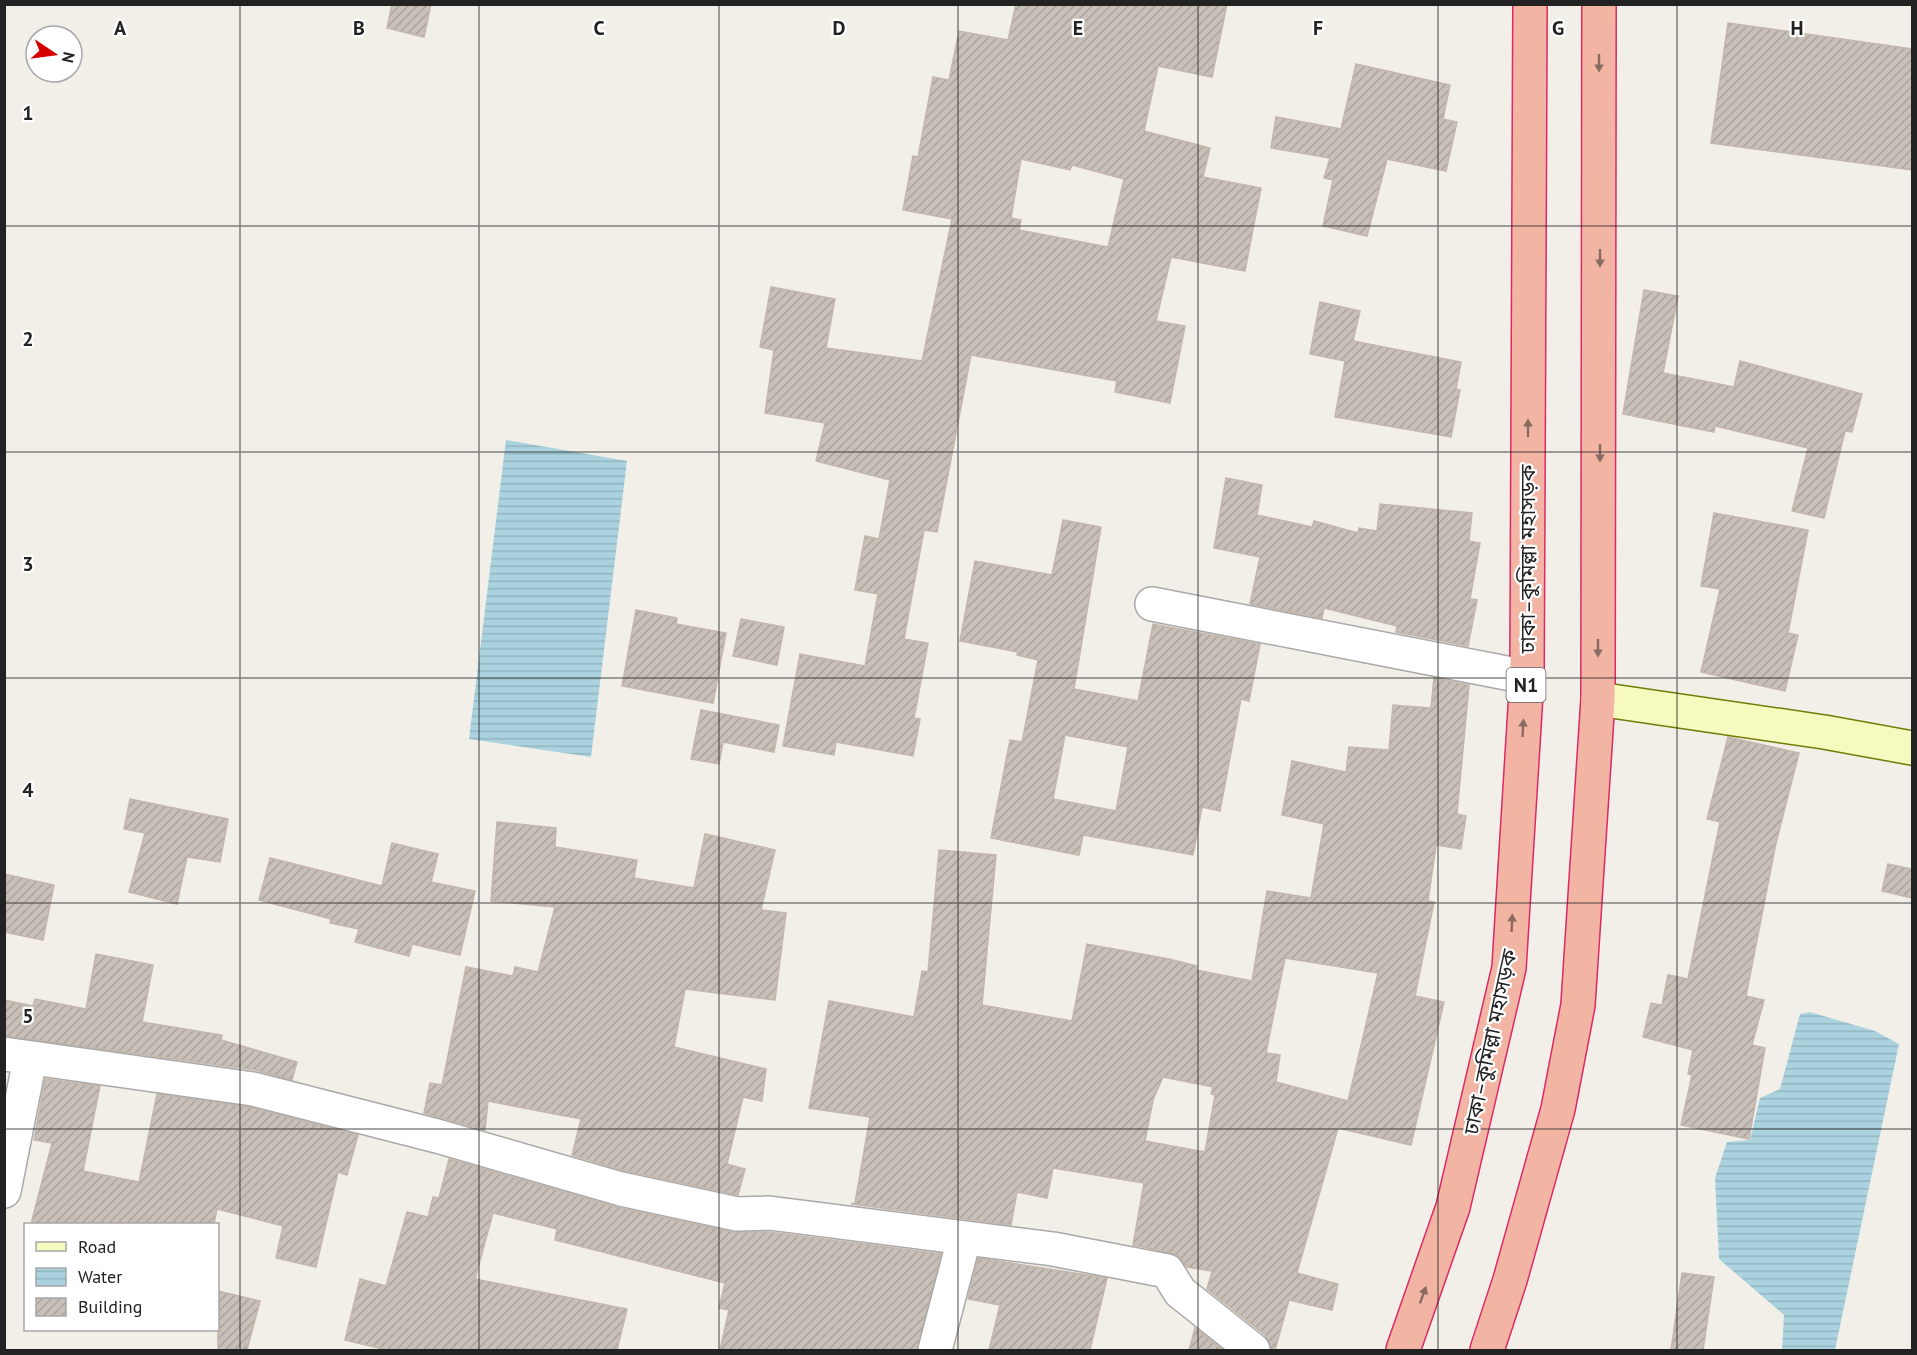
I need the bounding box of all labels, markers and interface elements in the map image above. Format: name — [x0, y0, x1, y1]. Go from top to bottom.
text: A — [114, 15, 127, 41]
text: B — [353, 15, 365, 41]
text: C — [593, 15, 605, 41]
text: D — [833, 15, 846, 41]
text: E — [1073, 15, 1083, 41]
text: F — [1313, 15, 1323, 41]
text: G — [1552, 15, 1564, 41]
text: H — [1790, 15, 1804, 41]
north arrow — [24, 24, 84, 84]
text: N — [58, 50, 80, 65]
one-way arrow — [1594, 53, 1604, 72]
text: 1 — [22, 100, 34, 126]
one-way arrow — [1595, 248, 1605, 267]
text: 2 — [22, 326, 34, 352]
one-way arrow — [1523, 419, 1533, 438]
one-way arrow — [1595, 443, 1605, 462]
street label: ঢাকা–কুমিল্লা মহাসড়ক — [1514, 464, 1541, 654]
text: 3 — [22, 551, 34, 577]
one-way arrow — [1593, 638, 1603, 657]
road number: N1 — [1506, 668, 1546, 702]
one-way arrow — [1519, 719, 1528, 738]
text: 4 — [22, 777, 34, 803]
one-way arrow — [1507, 913, 1516, 932]
street label: ঢাকা–কুমিল্লা মহাসড়ক — [1457, 946, 1523, 1138]
text: 5 — [22, 1003, 34, 1029]
legend — [24, 1223, 219, 1331]
text: Road — [78, 1235, 116, 1258]
text: Water — [78, 1265, 122, 1288]
one-way arrow — [1419, 1286, 1429, 1304]
text: Building — [78, 1295, 142, 1318]

